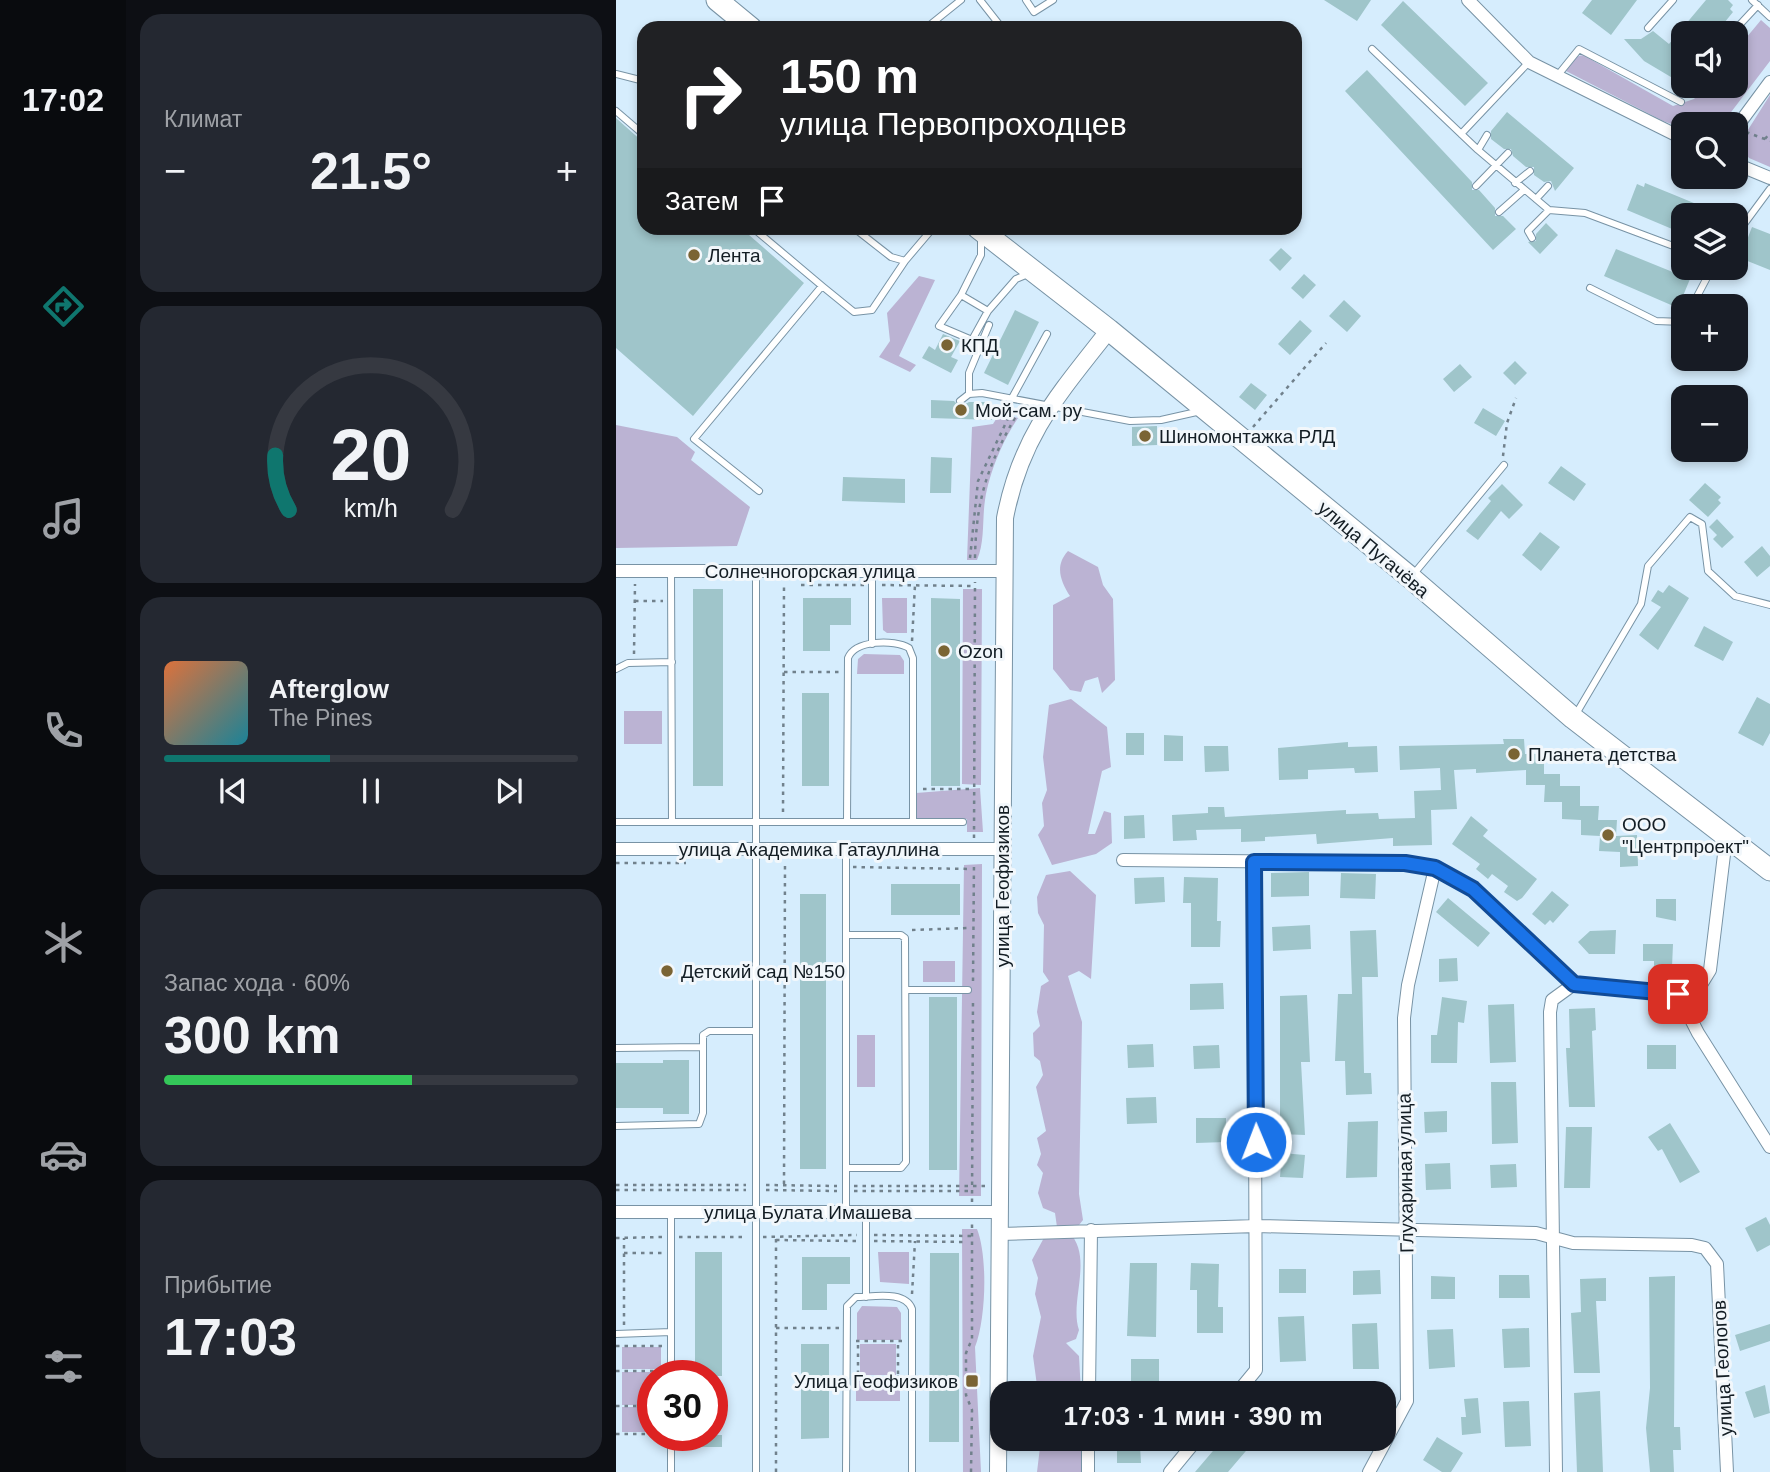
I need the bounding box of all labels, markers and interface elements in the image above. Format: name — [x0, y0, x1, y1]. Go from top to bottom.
map controls — [1671, 21, 1748, 462]
button: sound — [1671, 21, 1748, 98]
icon: right — [665, 49, 756, 140]
text: 150 m — [780, 49, 919, 103]
text: 17:02 — [22, 82, 104, 118]
text: Климат — [164, 106, 242, 132]
text: улица Первопроходцев — [780, 106, 1127, 142]
button: search — [1671, 112, 1748, 189]
text: 21.5° — [310, 142, 432, 200]
text: − — [164, 150, 186, 192]
text: + — [556, 150, 578, 192]
icon: arrive — [753, 182, 791, 220]
text: Затем — [665, 186, 739, 216]
button: layers — [1671, 203, 1748, 280]
place label: Лента — [708, 245, 761, 266]
marker: Лента — [686, 247, 702, 263]
icon: directions — [39, 282, 88, 331]
button: + — [1671, 294, 1748, 371]
place label: КПД — [961, 335, 999, 356]
marker: КПД — [939, 337, 955, 353]
button: − — [1671, 385, 1748, 462]
place label: Мой-сам. ру — [975, 400, 1083, 421]
marker: Мой-сам. ру — [953, 402, 969, 418]
text: 20 — [331, 415, 411, 496]
place label: Шиномонтажка РЛД — [1159, 426, 1336, 447]
marker: Шиномонтажка РЛД — [1137, 428, 1153, 444]
icon: music — [39, 494, 88, 543]
text: km/h — [344, 494, 398, 522]
street label: улица Пугачёва — [1314, 497, 1434, 602]
street label: Солнечногорская улица — [705, 561, 916, 582]
place label: Ozon — [958, 641, 1003, 662]
marker: Ozon — [936, 643, 952, 659]
text: Afterglow — [269, 674, 389, 704]
text: The Pines — [269, 705, 373, 731]
icon: phone — [39, 706, 88, 755]
place label: Планета детства — [1528, 744, 1677, 765]
marker: Планета детства — [1506, 746, 1522, 762]
icon: previous — [214, 772, 252, 810]
icon: pause — [352, 772, 390, 810]
icon: next — [490, 772, 528, 810]
street label: улица Геофизиков — [992, 805, 1013, 967]
place label: ООО "Центрпроект" — [1622, 814, 1749, 857]
marker: ООО "Центрпроект" — [1600, 827, 1616, 843]
street label: улица Академика Гатауллина — [679, 839, 940, 860]
icon: climate — [39, 918, 88, 967]
place label: Детский сад №150 — [681, 961, 845, 982]
marker: Детский сад №150 — [659, 963, 675, 979]
pin — [1648, 964, 1708, 1024]
text: Запас хода · 60% — [164, 970, 350, 996]
icon: arrive — [1659, 975, 1697, 1013]
text: 300 km — [164, 1006, 340, 1064]
street label: Глухариная улица — [1394, 1093, 1417, 1253]
position arrow — [1219, 1105, 1293, 1179]
icon: car — [39, 1130, 88, 1179]
street label: улица Булата Имашева — [704, 1202, 912, 1223]
text: Прибытие — [164, 1272, 272, 1298]
street label: улица Геологов — [1708, 1299, 1737, 1437]
text: 17:03 — [164, 1308, 297, 1366]
icon: filters — [39, 1342, 88, 1391]
speed limit sign: 30 — [637, 1360, 728, 1451]
place label: Улица Геофизиков — [794, 1371, 958, 1392]
marker: Улица Геофизиков — [964, 1373, 980, 1389]
text: 17:03 · 1 мин · 390 m — [1063, 1401, 1323, 1431]

